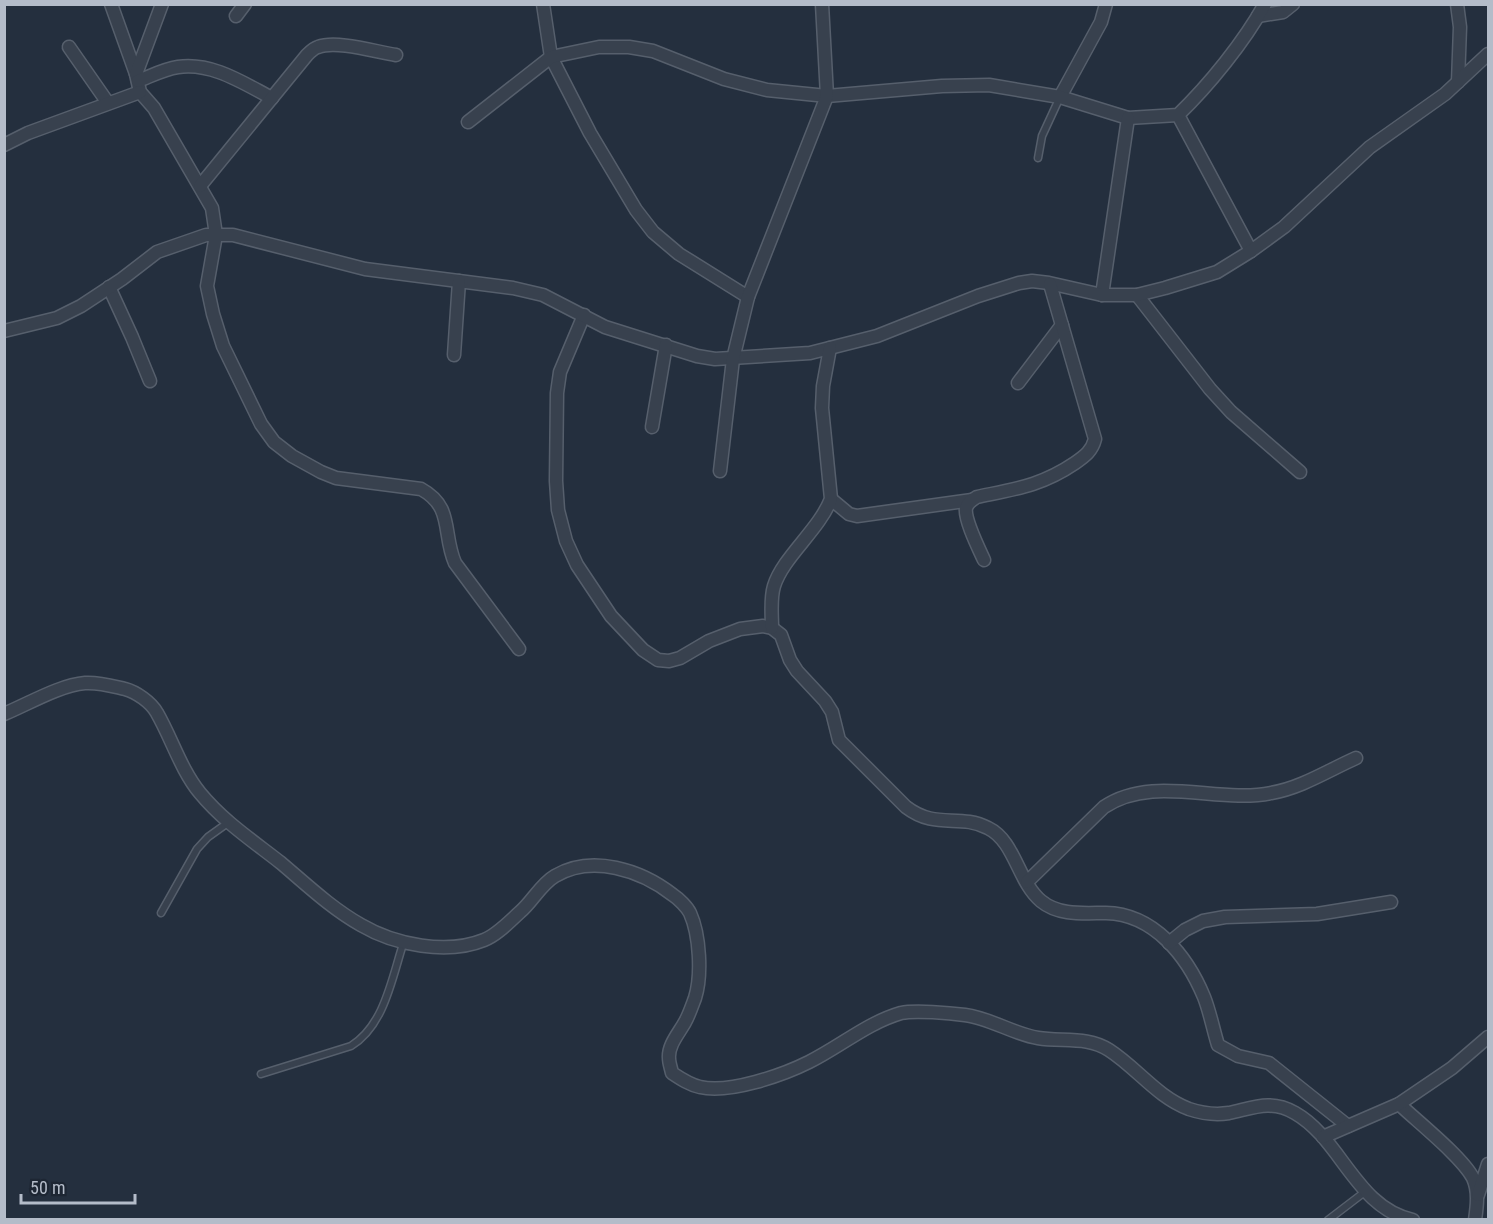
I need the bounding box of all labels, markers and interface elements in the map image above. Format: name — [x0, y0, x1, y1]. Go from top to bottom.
scale bar — [21, 1167, 135, 1205]
text: 50 m — [30, 1177, 65, 1198]

